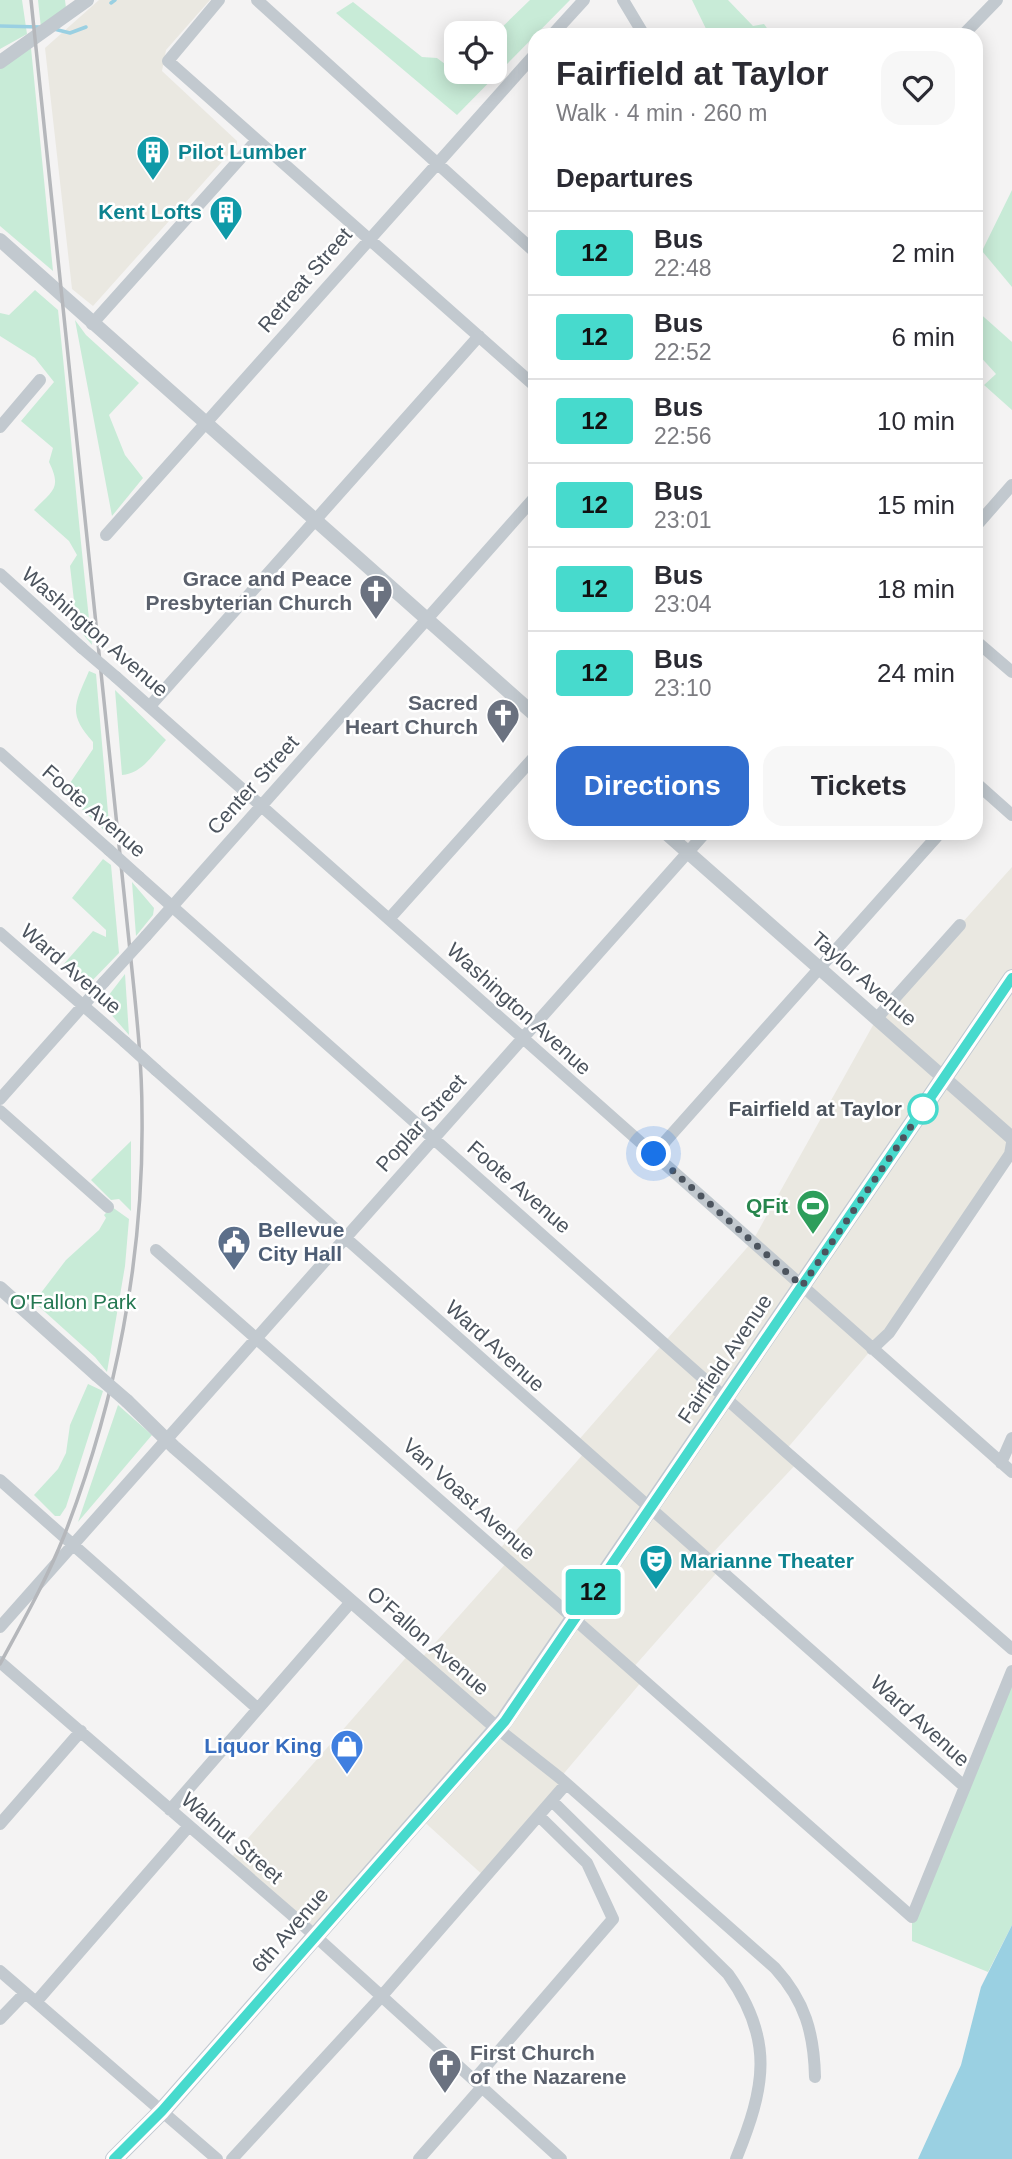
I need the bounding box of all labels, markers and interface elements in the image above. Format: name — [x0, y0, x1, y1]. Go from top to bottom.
map controls — [444, 21, 507, 84]
button: locate — [444, 21, 507, 84]
button: heart — [881, 51, 955, 125]
text: Fairfield at Taylor — [556, 55, 829, 92]
text: Walk · 4 min · 260 m — [556, 100, 767, 126]
building icon: Pilot Lumber — [134, 133, 172, 182]
place label: Pilot Lumber — [178, 140, 306, 163]
text: Departures — [556, 163, 693, 193]
building icon: Kent Lofts — [207, 193, 245, 242]
place label: Kent Lofts — [98, 200, 202, 223]
street label: Retreat Street — [253, 223, 356, 337]
text: Bus — [654, 224, 703, 254]
text: 2 min — [891, 238, 955, 268]
text: 12 — [581, 239, 608, 266]
text: 22:48 — [654, 255, 712, 281]
text: Bus — [654, 308, 703, 338]
text: 6 min — [891, 322, 955, 352]
text: 12 — [581, 323, 608, 350]
text: 22:52 — [654, 339, 712, 365]
text: Bus — [654, 392, 703, 422]
text: 10 min — [877, 406, 955, 436]
text: 12 — [581, 407, 608, 434]
text: 22:56 — [654, 423, 712, 449]
text: Bus — [654, 476, 703, 506]
text: 15 min — [877, 490, 955, 520]
text: 12 — [581, 491, 608, 518]
text: 23:01 — [654, 507, 712, 533]
text: Bus — [654, 560, 703, 590]
street label: Washington Avenue — [18, 562, 173, 701]
place label: Grace and Peace Presbyterian Church — [145, 567, 352, 614]
church icon: Grace and Peace Presbyterian Church — [357, 572, 395, 621]
text: 18 min — [877, 574, 955, 604]
text: 12 — [581, 575, 608, 602]
text: 23:04 — [654, 591, 712, 617]
text: Bus — [654, 644, 703, 674]
text: 24 min — [877, 658, 955, 688]
text: 12 — [581, 659, 608, 686]
text: 23:10 — [654, 675, 712, 701]
place label: Sacred Heart Church — [345, 691, 478, 738]
church icon: Sacred Heart Church — [484, 696, 522, 745]
street label: Center Street — [202, 730, 303, 839]
button: Directions — [556, 746, 749, 826]
button: Tickets — [763, 746, 955, 826]
street label: Foote Avenue — [38, 760, 151, 862]
street label: Ward Avenue — [17, 919, 126, 1018]
street label: Taylor Avenue — [807, 927, 922, 1030]
street label: Washington Avenue — [443, 938, 596, 1079]
street label: Poplar Street — [371, 1069, 470, 1176]
marker: Fairfield at Taylor — [908, 1094, 938, 1124]
place label: Fairfield at Taylor — [729, 1097, 902, 1120]
street label: Foote Avenue — [463, 1136, 576, 1238]
your location — [636, 1136, 671, 1171]
sports icon: QFit — [794, 1187, 832, 1236]
place label: QFit — [746, 1194, 788, 1217]
place label: Bellevue City Hall — [258, 1218, 344, 1265]
public building icon: Bellevue City Hall — [215, 1223, 253, 1272]
park label: O'Fallon Park — [10, 1290, 137, 1313]
street label: Fairfield Avenue — [673, 1290, 776, 1427]
street label: Ward Avenue — [441, 1295, 549, 1396]
street label: Van Voast Avenue — [399, 1433, 540, 1564]
theatre icon: Marianne Theater — [637, 1542, 675, 1591]
place label: Marianne Theater — [680, 1549, 854, 1572]
line badge: 12 — [562, 1569, 624, 1615]
text: 12 — [580, 1578, 606, 1605]
street label: O’Fallon Avenue — [363, 1582, 494, 1700]
street label: Ward Avenue — [866, 1670, 974, 1771]
shop icon: Liquor King — [328, 1727, 366, 1776]
place label: Liquor King — [204, 1734, 322, 1757]
street label: Walnut Street — [177, 1787, 288, 1888]
street label: 6th Avenue — [247, 1883, 333, 1977]
place label: First Church of the Nazarene — [470, 2041, 626, 2088]
church icon: First Church of the Nazarene — [426, 2046, 464, 2095]

